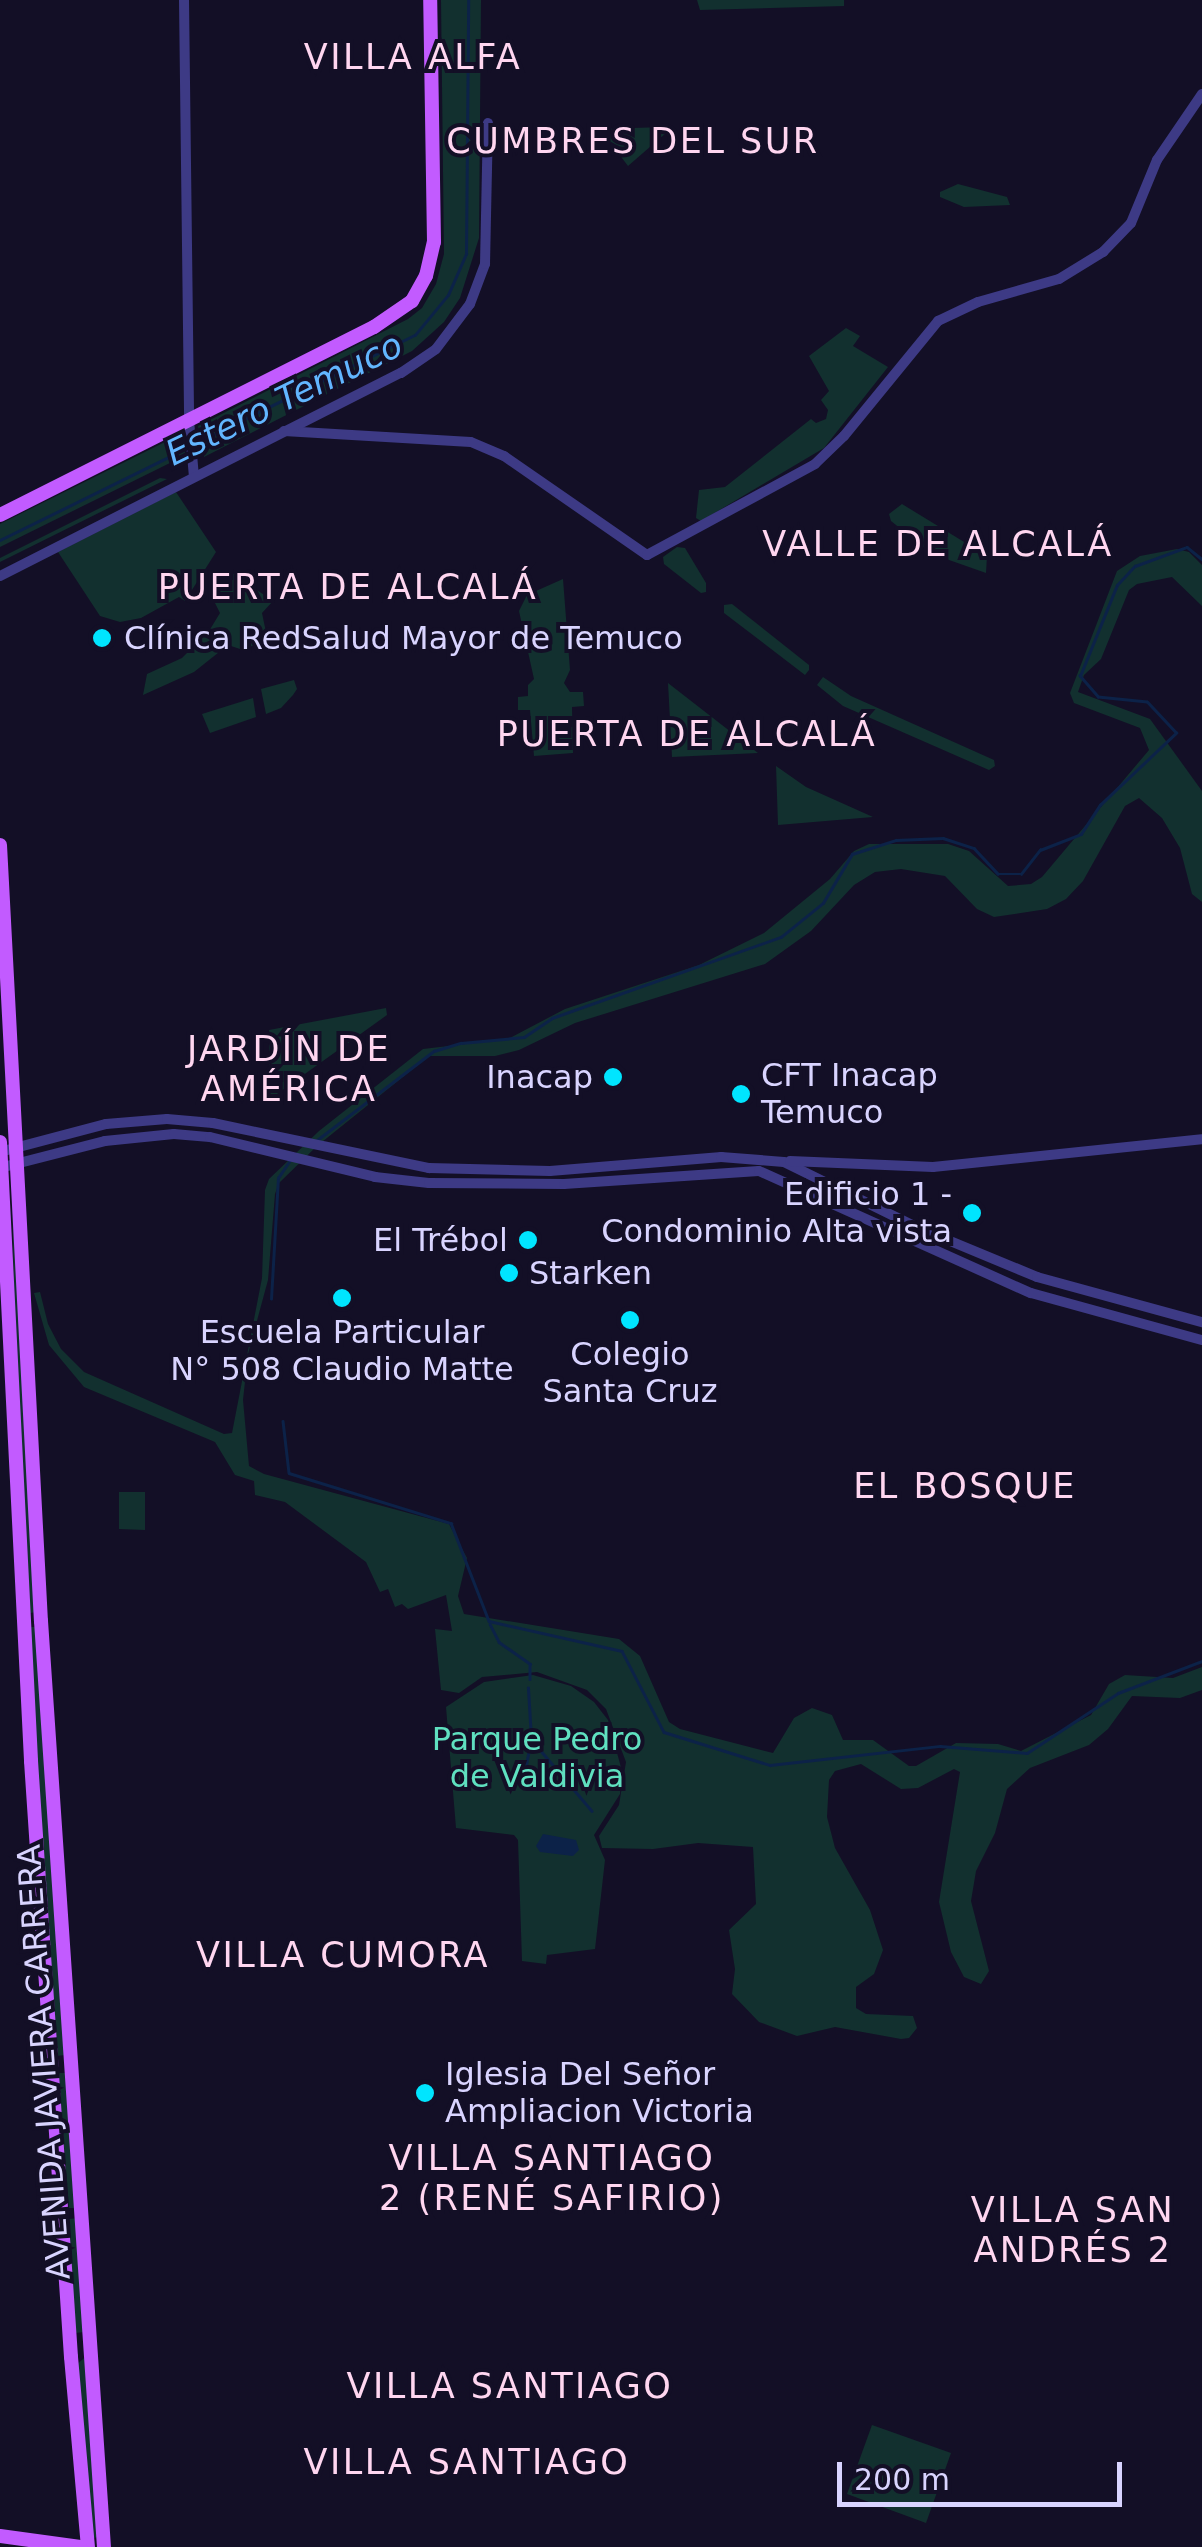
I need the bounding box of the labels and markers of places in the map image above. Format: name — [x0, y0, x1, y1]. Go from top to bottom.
place label: Clínica RedSalud Mayor de Temuco — [124, 619, 683, 657]
marker: Clínica RedSalud Mayor de Temuco — [89, 625, 115, 651]
place label: CFT Inacap Temuco — [761, 1057, 938, 1132]
place label: Inacap — [486, 1058, 593, 1096]
marker: Inacap — [602, 1066, 624, 1088]
marker: CFT Inacap Temuco — [730, 1083, 752, 1105]
place label: Edificio 1 - Condominio Alta vista — [601, 1176, 952, 1251]
marker: Edificio 1 - Condominio Alta vista — [961, 1202, 983, 1224]
place label: El Trébol — [373, 1221, 508, 1259]
marker: El Trébol — [517, 1229, 539, 1251]
place label: Starken — [529, 1254, 652, 1292]
marker: Starken — [498, 1262, 520, 1284]
marker: Escuela Particular N° 508 Claudio Matte — [331, 1287, 353, 1309]
marker: Colegio Santa Cruz — [619, 1309, 641, 1331]
place label: Escuela Particular N° 508 Claudio Matte — [170, 1314, 514, 1389]
place label: Colegio Santa Cruz — [542, 1336, 718, 1411]
place label: Iglesia Del Señor Ampliacion Victoria — [445, 2056, 754, 2131]
marker: Iglesia Del Señor Ampliacion Victoria — [414, 2082, 436, 2104]

